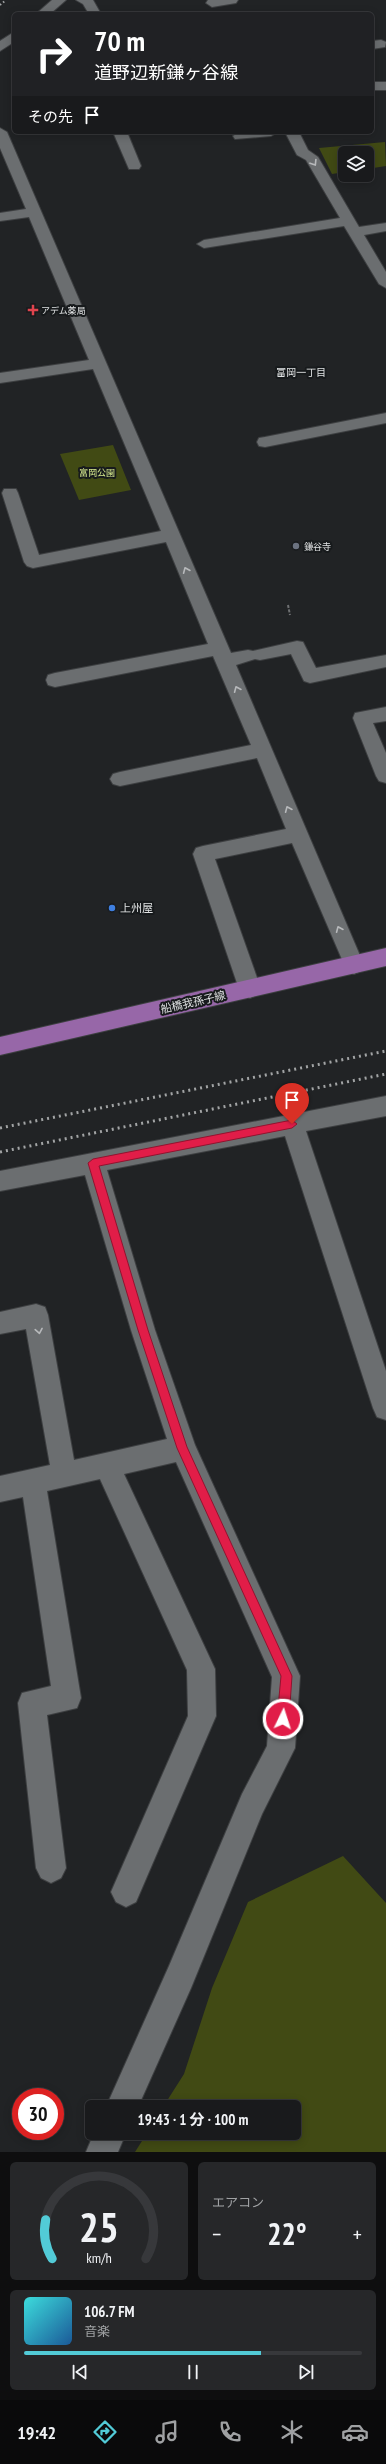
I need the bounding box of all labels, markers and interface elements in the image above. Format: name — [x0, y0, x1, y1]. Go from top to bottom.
text: 70 m — [94, 22, 145, 59]
icon: right — [28, 28, 80, 80]
text: 道野辺新鎌ヶ谷線 — [94, 61, 238, 84]
icon: arrive — [81, 104, 103, 126]
text: その先 — [28, 107, 73, 126]
map controls — [338, 146, 374, 182]
button: layers — [338, 146, 374, 182]
one-way arrow — [310, 159, 317, 166]
marker: アデム薬局 — [28, 305, 38, 315]
place label: アデム薬局 — [41, 305, 86, 316]
district label: 富岡一丁目 — [276, 366, 326, 379]
park label: 富岡公園 — [79, 467, 115, 478]
marker: 鎌谷寺 — [291, 541, 301, 551]
place label: 鎌谷寺 — [304, 541, 331, 552]
one-way arrow — [183, 566, 191, 573]
one-way arrow — [234, 686, 242, 693]
one-way arrow — [285, 806, 293, 813]
place label: 上州屋 — [120, 901, 153, 915]
marker: 上州屋 — [107, 903, 117, 913]
one-way arrow — [336, 925, 344, 933]
street label: 船橋我孫子線 — [159, 988, 227, 1016]
pin — [275, 1083, 309, 1124]
icon: arrive — [281, 1089, 303, 1111]
one-way arrow — [34, 1328, 43, 1334]
position arrow — [262, 1698, 304, 1740]
speed limit sign: 30 — [12, 2088, 64, 2140]
text: 19:43 · 1 分 · 100 m — [138, 2110, 248, 2129]
text: エアコン — [212, 2194, 264, 2211]
text: 25 — [79, 2200, 119, 2253]
text: 22° — [267, 2214, 307, 2253]
text: − — [212, 2220, 221, 2248]
text: + — [353, 2220, 362, 2248]
text: km/h — [86, 2248, 112, 2267]
text: 106.7 FM — [84, 2302, 135, 2321]
text: 音楽 — [84, 2323, 110, 2340]
icon: previous — [69, 2361, 91, 2383]
icon: pause — [182, 2361, 204, 2383]
icon: next — [295, 2361, 317, 2383]
icon: directions — [91, 2418, 119, 2446]
icon: music — [153, 2418, 181, 2446]
icon: phone — [216, 2418, 244, 2446]
icon: climate — [278, 2418, 306, 2446]
icon: car — [341, 2418, 369, 2446]
text: 19:42 — [17, 2421, 56, 2444]

